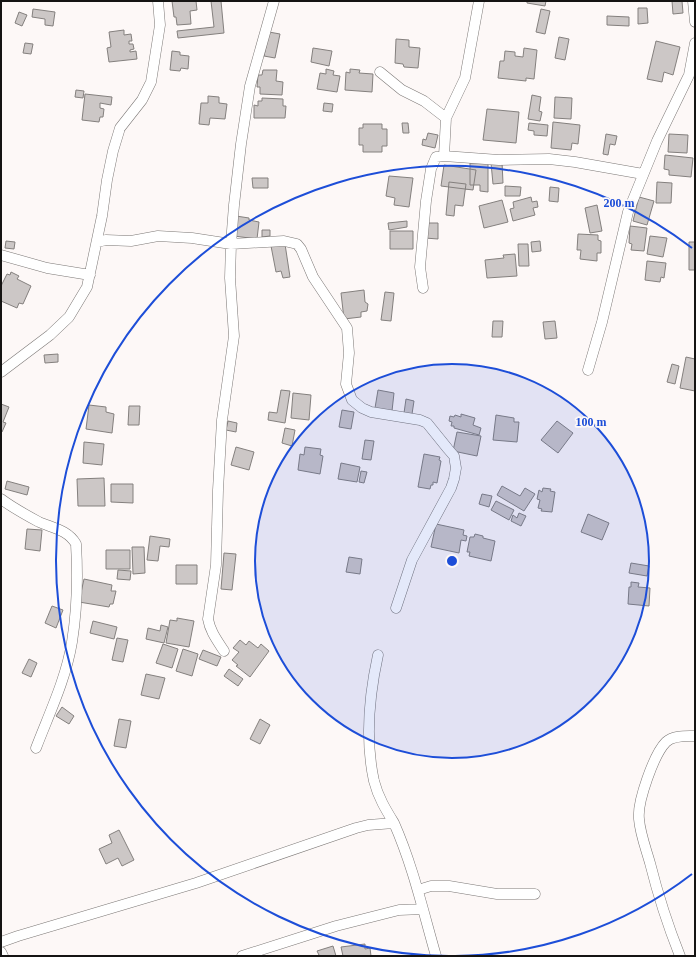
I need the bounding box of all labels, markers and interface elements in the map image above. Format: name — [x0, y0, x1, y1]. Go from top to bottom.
text: 200 m — [604, 196, 635, 210]
text: 100 m — [576, 415, 607, 429]
centre of rings — [445, 554, 459, 568]

